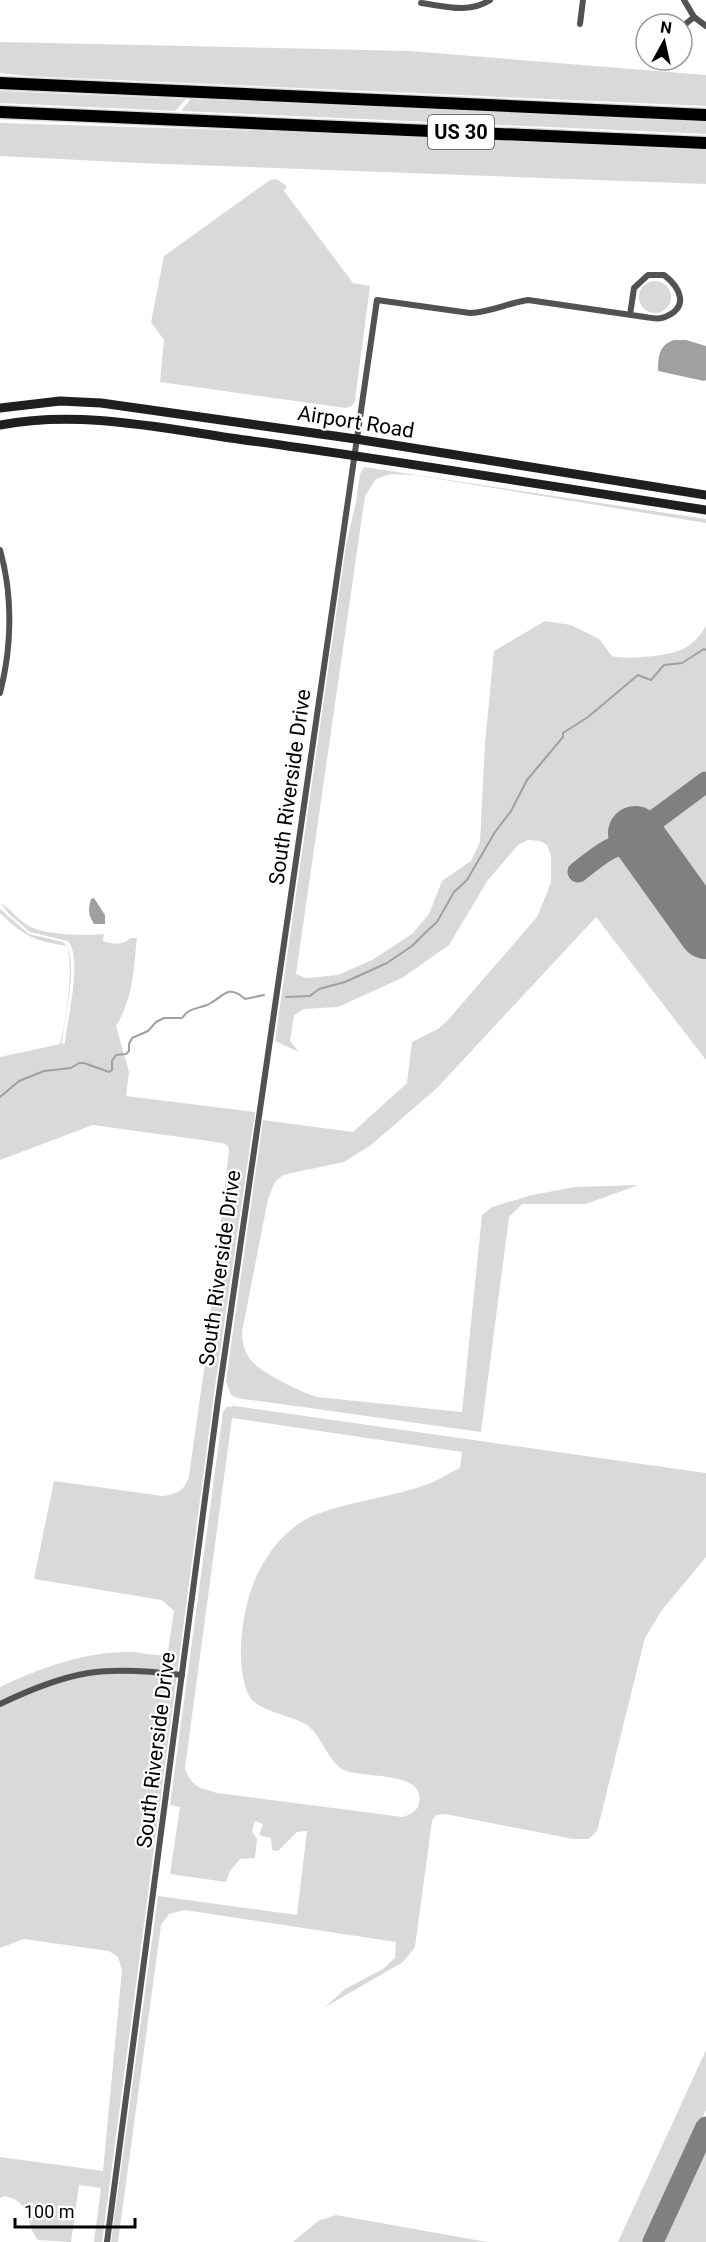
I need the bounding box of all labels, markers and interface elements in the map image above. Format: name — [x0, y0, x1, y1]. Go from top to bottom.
north arrow — [634, 12, 694, 72]
text: N — [659, 17, 673, 38]
road number: US 30 — [428, 115, 494, 149]
street label: Airport Road — [296, 401, 416, 443]
street label: South Riverside Drive — [264, 688, 316, 886]
street label: South Riverside Drive — [194, 1169, 246, 1367]
street label: South Riverside Drive — [132, 1651, 180, 1849]
scale bar — [15, 2191, 135, 2229]
text: 100 m — [24, 2201, 75, 2222]

